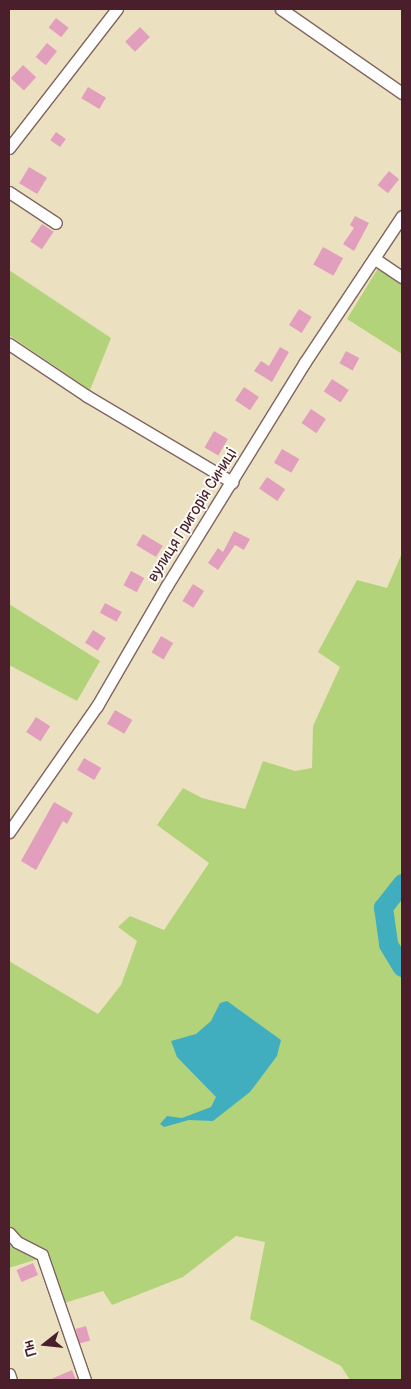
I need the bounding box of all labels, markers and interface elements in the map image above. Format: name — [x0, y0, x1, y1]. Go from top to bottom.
street label: вулиця Григорія Синиці — [143, 445, 241, 585]
north arrow — [20, 1319, 70, 1369]
text: Пн — [20, 1339, 40, 1358]

